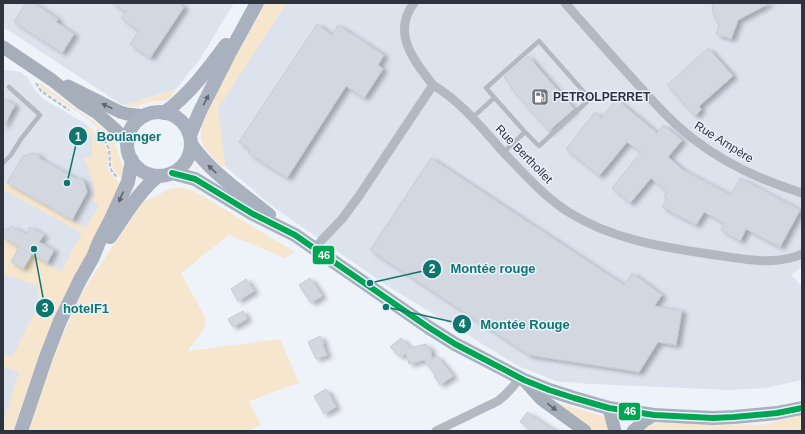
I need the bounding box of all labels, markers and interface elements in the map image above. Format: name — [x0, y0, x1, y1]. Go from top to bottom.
fuel station icon: PETROLPERRET — [530, 87, 550, 107]
place label: PETROLPERRET — [553, 90, 651, 104]
one-way arrow — [203, 94, 209, 105]
one-way arrow — [102, 103, 113, 109]
street label: Rue Ampère — [692, 118, 756, 166]
street label: Rue Berthollet — [493, 122, 556, 187]
callout: Boulanger — [68, 124, 169, 149]
text: Boulanger — [97, 129, 161, 144]
text: 1 — [75, 130, 82, 144]
one-way arrow — [207, 164, 217, 173]
one-way arrow — [118, 192, 124, 203]
line badge: 46 — [312, 245, 335, 265]
text: 46 — [318, 249, 330, 261]
callout: Montée rouge — [422, 256, 543, 281]
text: Montée rouge — [450, 261, 536, 276]
text: 2 — [429, 262, 436, 276]
callout: hotelF1 — [35, 296, 117, 321]
text: 3 — [42, 301, 49, 315]
text: hotelF1 — [63, 301, 109, 316]
callout: Montée Rouge — [452, 312, 578, 337]
text: 4 — [459, 317, 466, 331]
text: Montée Rouge — [480, 317, 570, 332]
line badge: 46 — [618, 402, 641, 421]
one-way arrow — [547, 403, 558, 412]
text: 46 — [624, 405, 636, 417]

